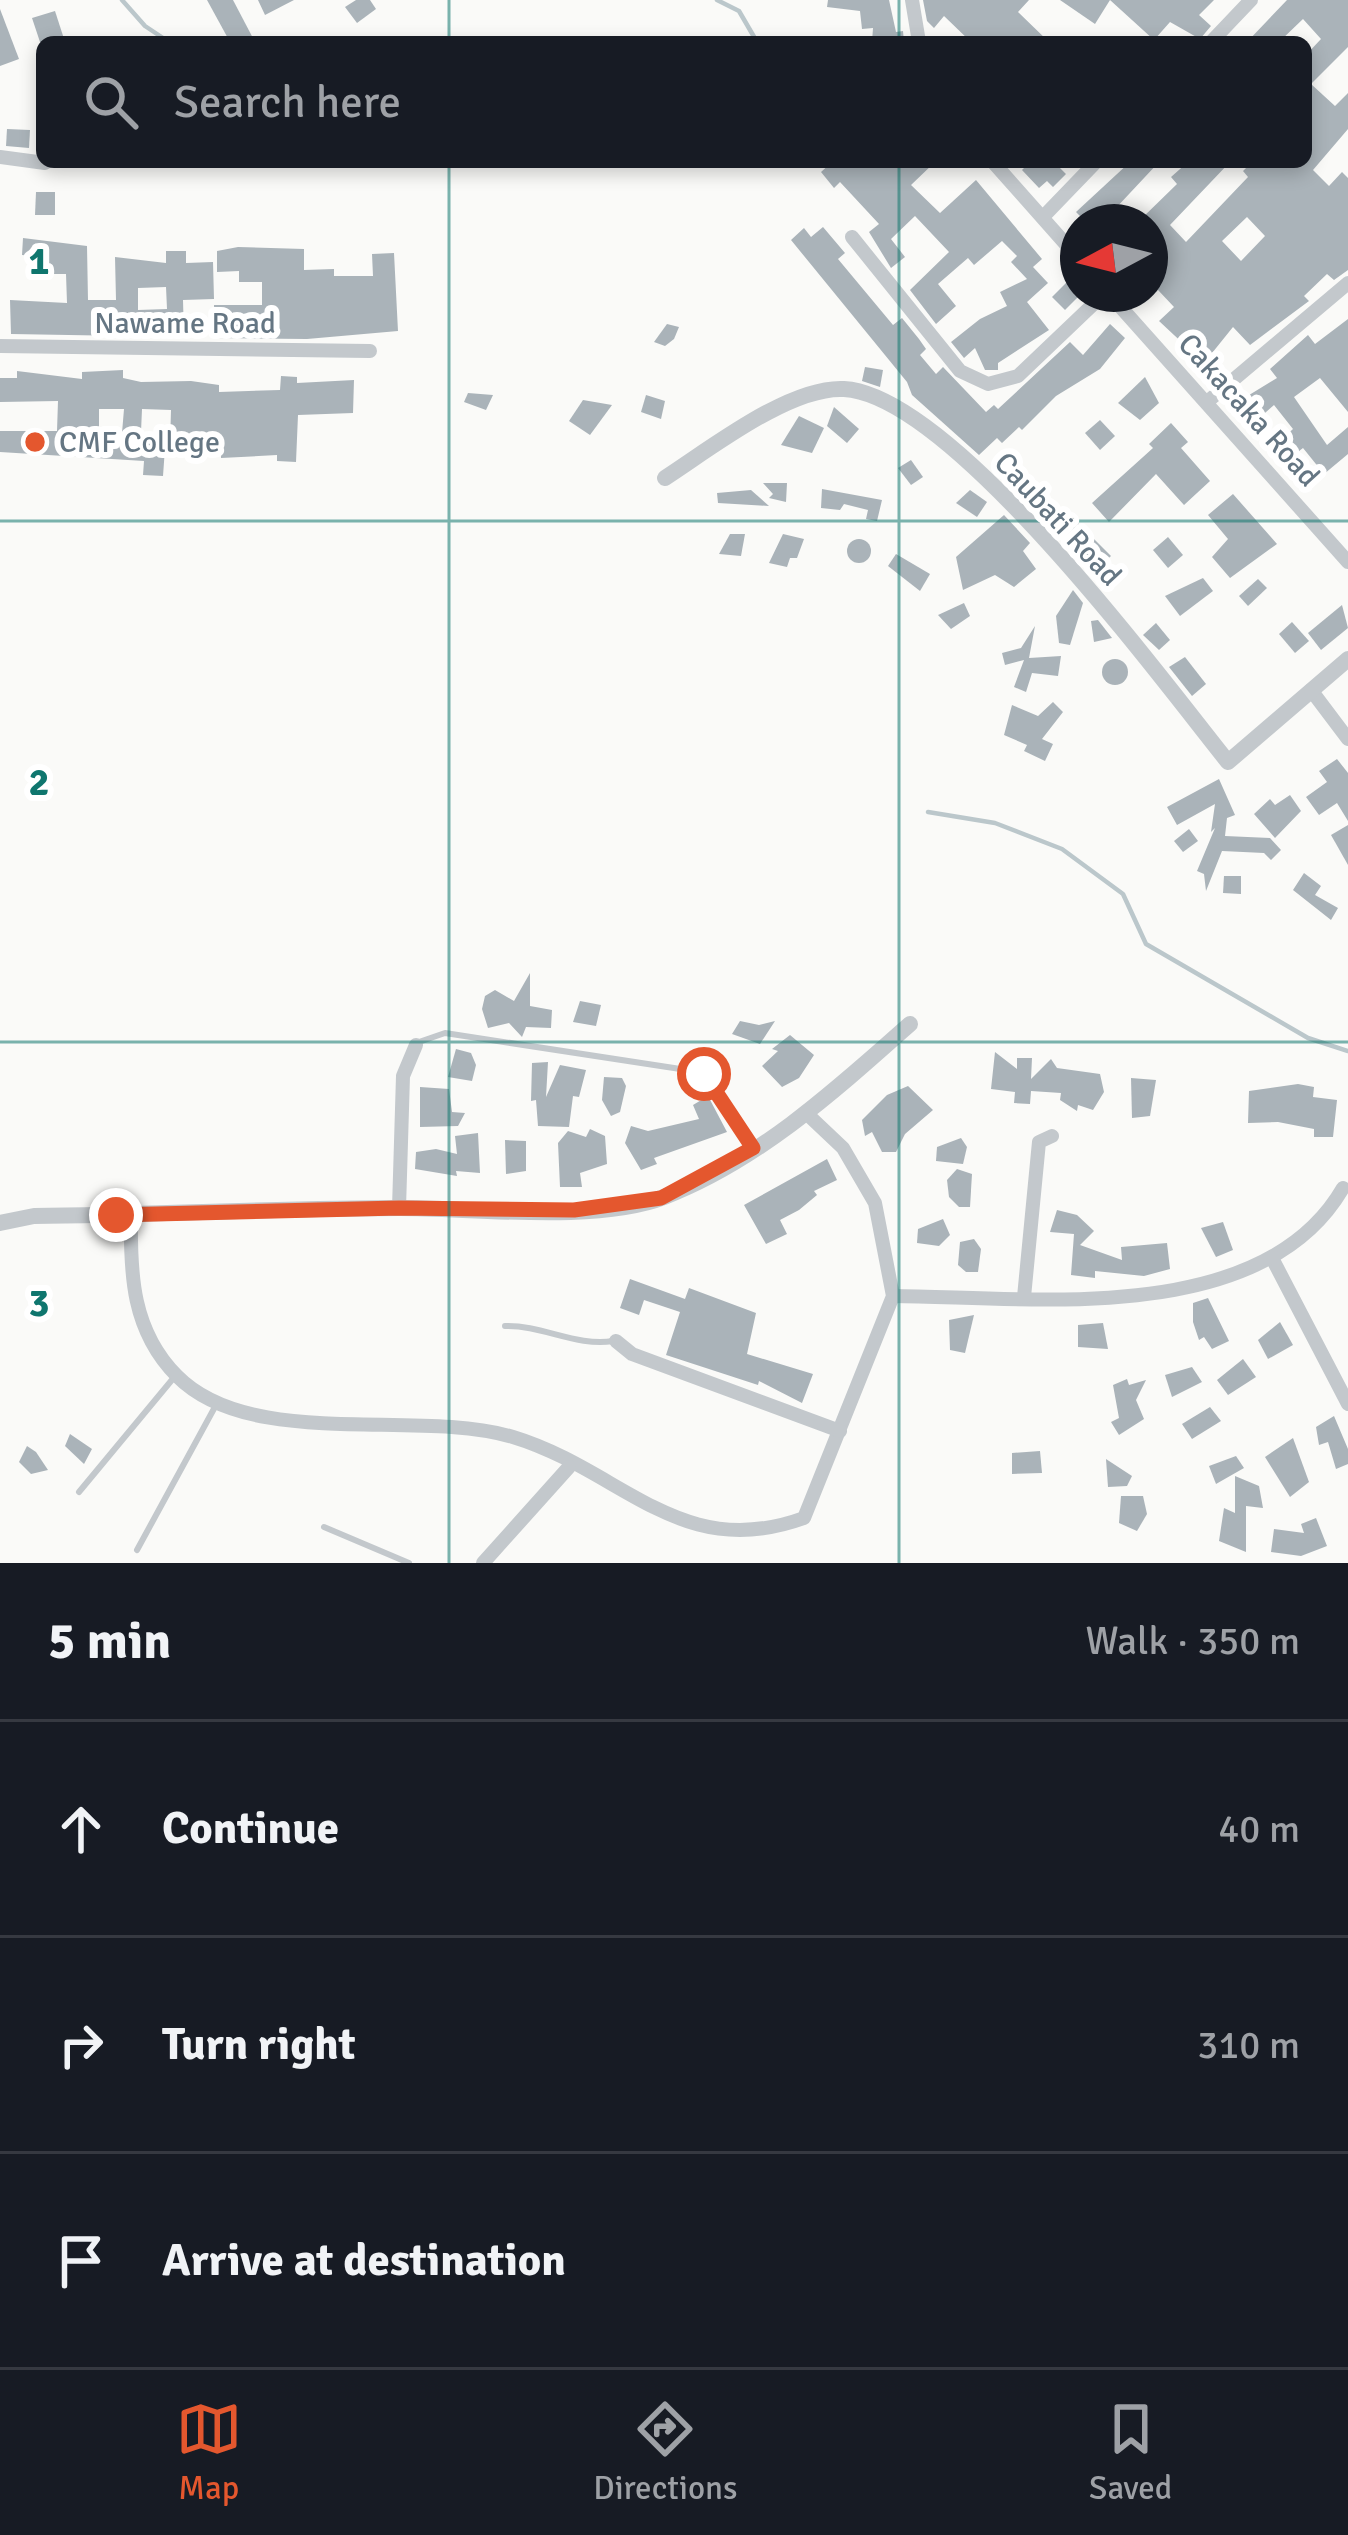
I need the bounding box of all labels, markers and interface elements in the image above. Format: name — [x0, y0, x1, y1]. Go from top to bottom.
search box — [36, 36, 1312, 168]
icon: search — [78, 69, 144, 135]
text: Search here — [174, 75, 401, 130]
north arrow — [1060, 204, 1168, 312]
text: 1 — [28, 237, 50, 285]
street label: Nawame Road — [94, 305, 276, 342]
street label: Cakacaka Road — [1170, 326, 1327, 495]
place label: CMF College — [59, 424, 220, 461]
marker: CMF College — [22, 429, 48, 455]
street label: Caubati Road — [986, 445, 1129, 594]
text: 2 — [28, 758, 50, 806]
route start — [677, 1047, 731, 1101]
route end — [89, 1188, 143, 1242]
text: 3 — [28, 1279, 50, 1327]
text: 5 min — [48, 1610, 171, 1673]
text: Walk · 350 m — [1086, 1617, 1300, 1665]
icon: ahead — [48, 1796, 114, 1862]
text: Continue — [162, 1801, 339, 1856]
text: 40 m — [1218, 1805, 1300, 1853]
icon: right — [48, 2012, 114, 2078]
text: Turn right — [162, 2017, 356, 2072]
text: 310 m — [1197, 2021, 1300, 2069]
icon: arrive — [48, 2228, 114, 2294]
text: Arrive at destination — [162, 2233, 566, 2288]
tab: Map — [176, 2396, 242, 2509]
tab: Directions — [593, 2396, 738, 2509]
tab: Saved — [1089, 2396, 1172, 2509]

